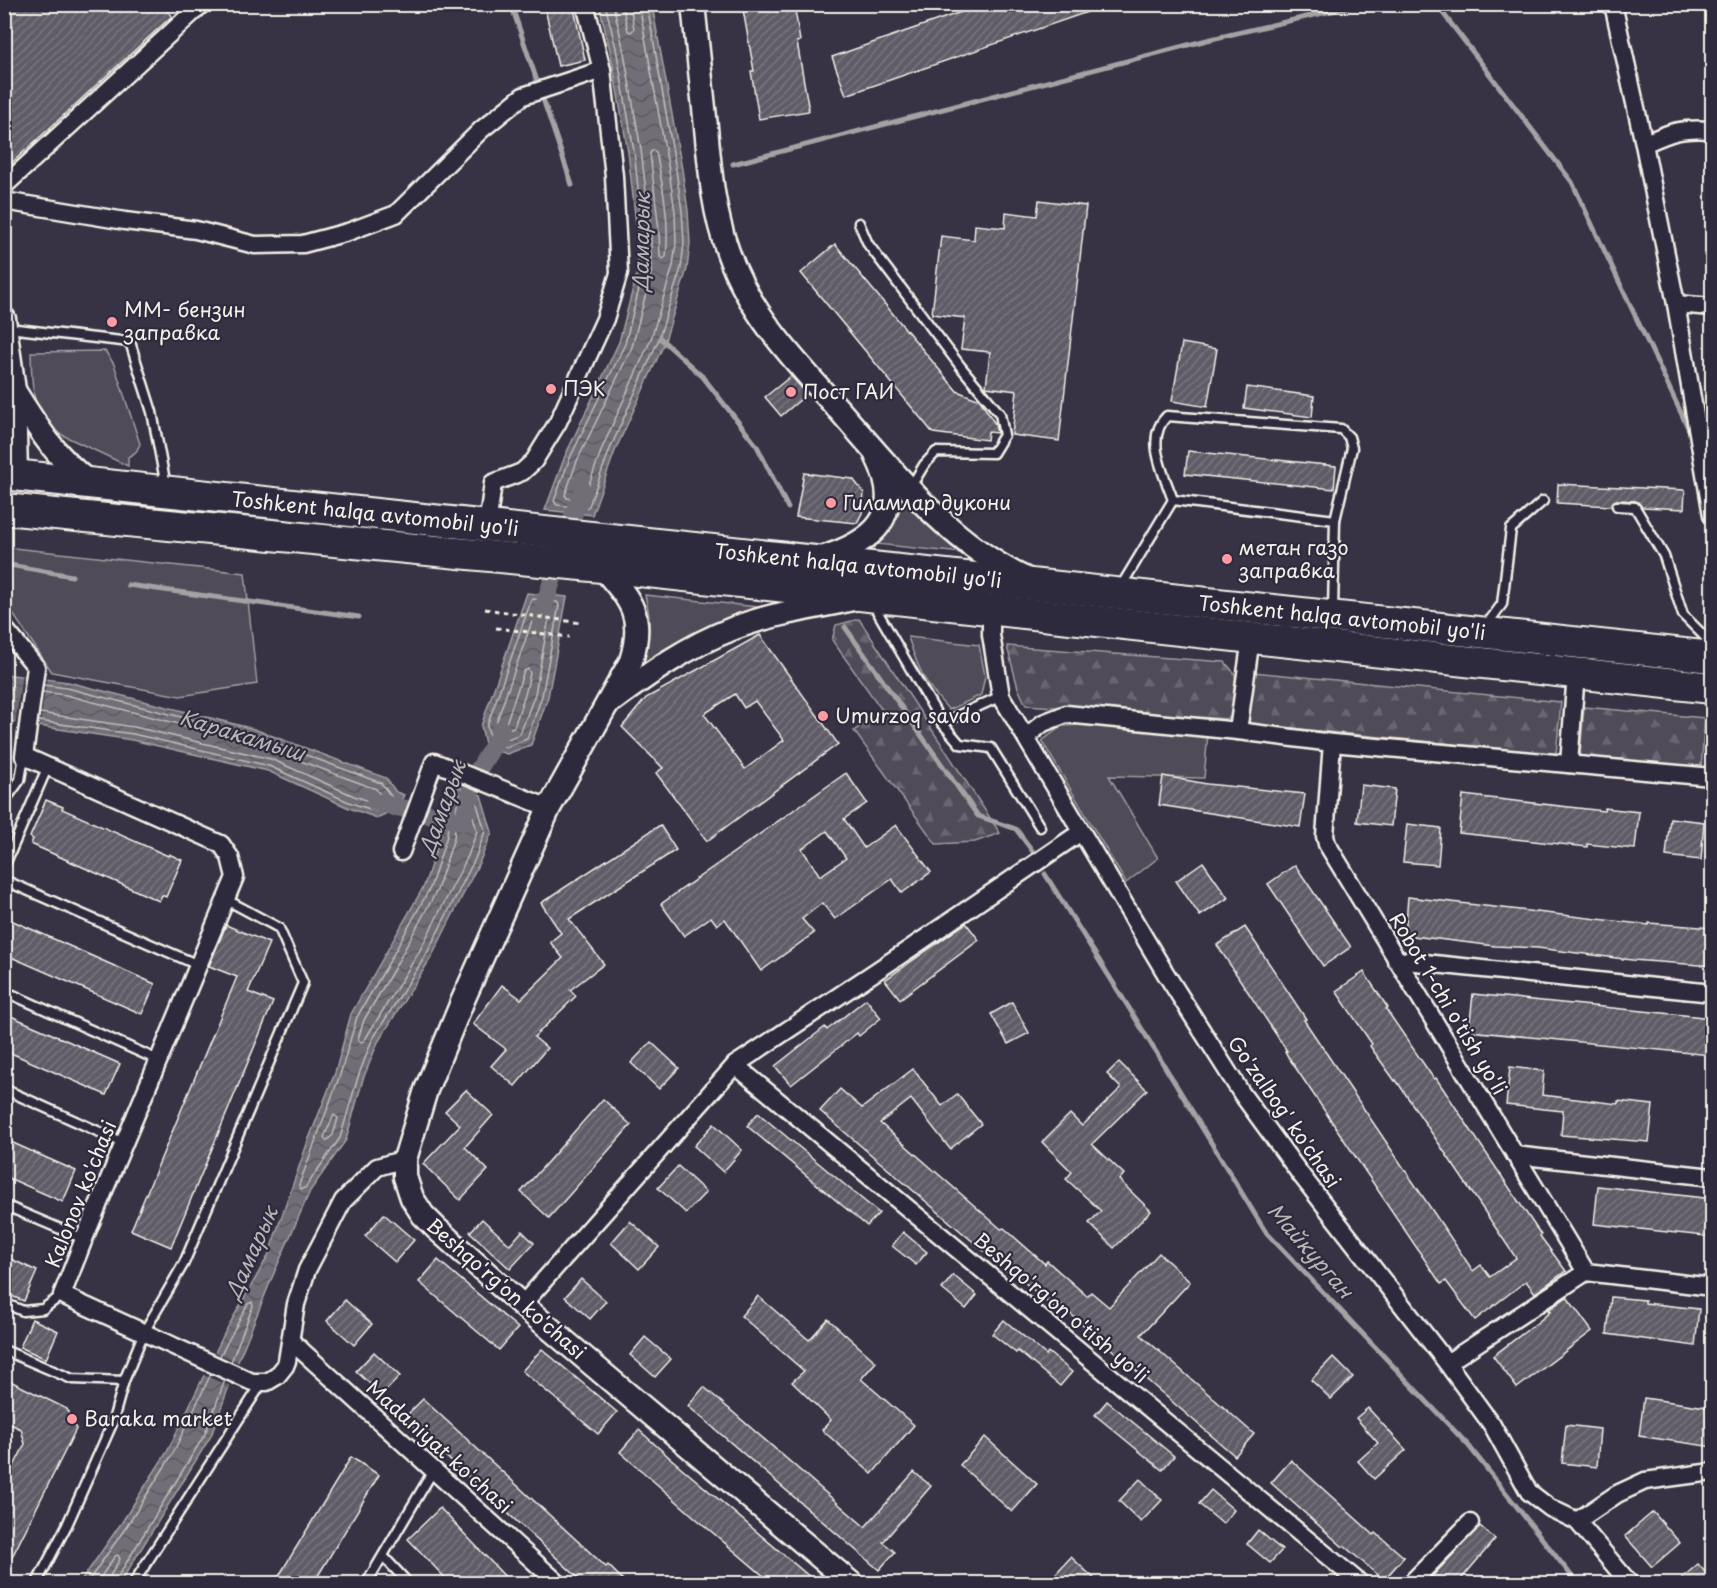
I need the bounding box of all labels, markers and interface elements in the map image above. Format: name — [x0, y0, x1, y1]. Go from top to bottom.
water label: Дамарык — [623, 191, 657, 293]
place label: ММ- бензин заправка — [123, 294, 246, 347]
marker: ММ- бензин заправка — [105, 315, 119, 329]
place label: ПЭК — [563, 373, 605, 403]
place label: Пост ГАИ — [803, 376, 894, 406]
marker: ПЭК — [544, 382, 558, 396]
marker: Пост ГАИ — [784, 385, 798, 399]
street label: Toshkent halqa avtomobil yo'li — [230, 483, 520, 543]
place label: Гиламлар дукони — [843, 487, 1011, 517]
marker: Гиламлар дукони — [824, 496, 838, 510]
place label: метан газо заправка — [1238, 532, 1349, 585]
street label: Toshkent halqa avtomobil yo'li — [713, 535, 1003, 595]
marker: метан газо заправка — [1220, 552, 1234, 566]
street label: Toshkent halqa avtomobil yo'li — [1197, 587, 1487, 647]
water label: Каракамыш — [176, 700, 311, 769]
place label: Umurzoq savdo — [835, 700, 981, 730]
marker: Umurzoq savdo — [816, 709, 830, 723]
water label: Дамарык — [409, 754, 473, 861]
street label: Robot 1-chi o'tish yo'li — [1383, 907, 1515, 1100]
street label: Go'zalbog' ko'chasi — [1221, 1029, 1349, 1194]
street label: Kalonov ko'chasi — [37, 1115, 123, 1272]
water label: Майкурган — [1261, 1195, 1363, 1306]
water label: Дамарык — [215, 1199, 285, 1305]
street label: Beshqo'rg'on ko'chasi — [420, 1210, 593, 1366]
street label: Beshqo'rg'on o'tish yo'li — [967, 1225, 1156, 1390]
street label: Madaniyat ko'chasi — [360, 1372, 519, 1520]
place label: Baraka market — [84, 1403, 232, 1433]
marker: Baraka market — [65, 1412, 79, 1426]

